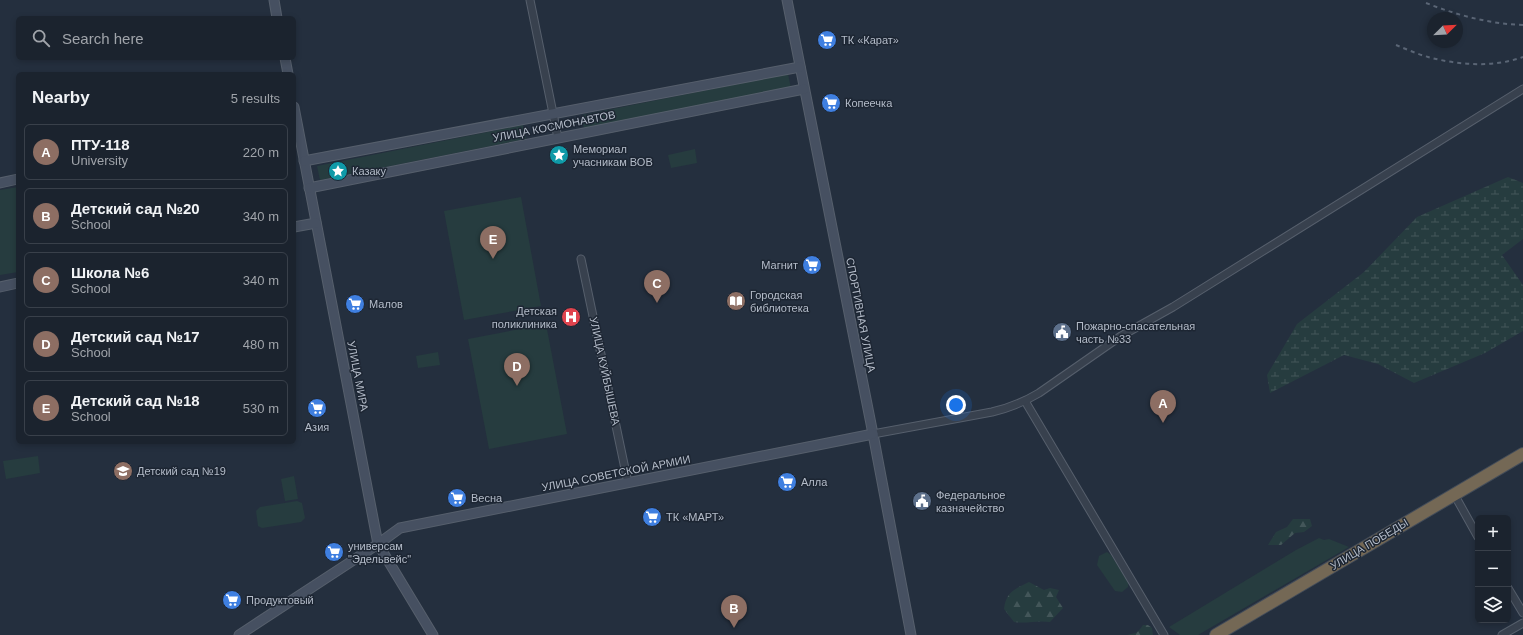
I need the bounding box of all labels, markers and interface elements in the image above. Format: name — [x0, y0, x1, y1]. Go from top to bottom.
north arrow — [1427, 12, 1463, 48]
search box — [16, 16, 296, 60]
icon: search — [30, 27, 52, 49]
supermarket icon: ТК «Карат» — [816, 29, 838, 51]
text: Search here — [62, 30, 144, 47]
place label: ТК «Карат» — [841, 34, 899, 46]
text: Nearby — [32, 88, 90, 107]
text: 5 results — [231, 91, 280, 106]
supermarket icon: Копеечка — [820, 92, 842, 114]
place label: Копеечка — [845, 97, 893, 109]
street label: УЛИЦА КОСМОНАВТОВ — [492, 108, 616, 144]
text: ПТУ-118 — [71, 136, 129, 153]
place label: Мемориал учасникам ВОВ — [573, 143, 653, 168]
place icon: Мемориал учасникам ВОВ — [548, 144, 570, 166]
text: A — [41, 145, 51, 160]
text: 220 m — [243, 145, 279, 160]
text: University — [71, 153, 128, 168]
place icon: Казаку — [327, 160, 349, 182]
place label: Казаку — [352, 165, 386, 177]
text: Детский сад №20 — [71, 200, 200, 217]
text: B — [41, 209, 51, 224]
text: 340 m — [243, 209, 279, 224]
text: School — [71, 217, 111, 232]
pin: E — [480, 226, 506, 259]
supermarket icon: Магнит — [801, 254, 823, 276]
street label: СПОРТИВНАЯ УЛИЦА — [844, 257, 878, 374]
place label: Магнит — [761, 259, 798, 271]
text: Школа №6 — [71, 264, 149, 281]
pin: C — [644, 270, 670, 303]
text: C — [41, 273, 51, 288]
text: 340 m — [243, 273, 279, 288]
text: School — [71, 281, 111, 296]
place label: Городская библиотека — [750, 289, 810, 314]
library icon: Городская библиотека — [725, 290, 747, 312]
supermarket icon: Малов — [344, 293, 366, 315]
place label: Малов — [369, 298, 403, 310]
place label: Детская поликлиника — [492, 305, 558, 330]
hospital icon: Детская поликлиника — [560, 306, 582, 328]
street label: УЛИЦА КУЙБЫШЕВА — [588, 316, 622, 427]
place label: Пожарно-спасательная часть №33 — [1076, 320, 1195, 345]
public building icon: Пожарно-спасательная часть №33 — [1051, 321, 1073, 343]
text: Детский сад №17 — [71, 328, 200, 345]
text: D — [41, 337, 51, 352]
text: 480 m — [243, 337, 279, 352]
street label: УЛИЦА МИРА — [345, 340, 371, 413]
text: School — [71, 345, 111, 360]
pin: D — [504, 353, 530, 386]
pin: A — [1150, 390, 1176, 423]
text: Детский сад №18 — [71, 392, 200, 409]
your location — [946, 395, 966, 415]
supermarket icon: Азия — [306, 397, 328, 419]
text: E — [42, 401, 50, 416]
text: 530 m — [243, 401, 279, 416]
text: School — [71, 409, 111, 424]
place label: Азия — [305, 421, 329, 433]
street label: УЛИЦА СОВЕТСКОЙ АРМИИ — [541, 453, 691, 493]
school or university icon: Детский сад №19 — [112, 460, 134, 482]
place label: Детский сад №19 — [137, 465, 226, 477]
supermarket icon: Алла — [776, 471, 798, 493]
place label: Алла — [801, 476, 828, 488]
supermarket icon: Весна — [446, 487, 468, 509]
place label: Федеральное казначейство — [936, 489, 1005, 514]
public building icon: Федеральное казначейство — [911, 490, 933, 512]
place label: Весна — [471, 492, 503, 504]
supermarket icon: ТК «МАРТ» — [641, 506, 663, 528]
place label: ТК «МАРТ» — [666, 511, 724, 523]
map controls — [1475, 515, 1511, 623]
button: + — [1475, 515, 1511, 551]
street label: УЛИЦА ПОБЕДЫ — [1328, 516, 1410, 572]
place label: универсам "Эдельвейс" — [348, 540, 411, 565]
supermarket icon: универсам "Эдельвейс" — [323, 541, 345, 563]
button: − — [1475, 551, 1511, 587]
button: layers — [1475, 587, 1511, 623]
supermarket icon: Продуктовый — [221, 589, 243, 611]
place label: Продуктовый — [246, 594, 314, 606]
pin: B — [721, 595, 747, 628]

